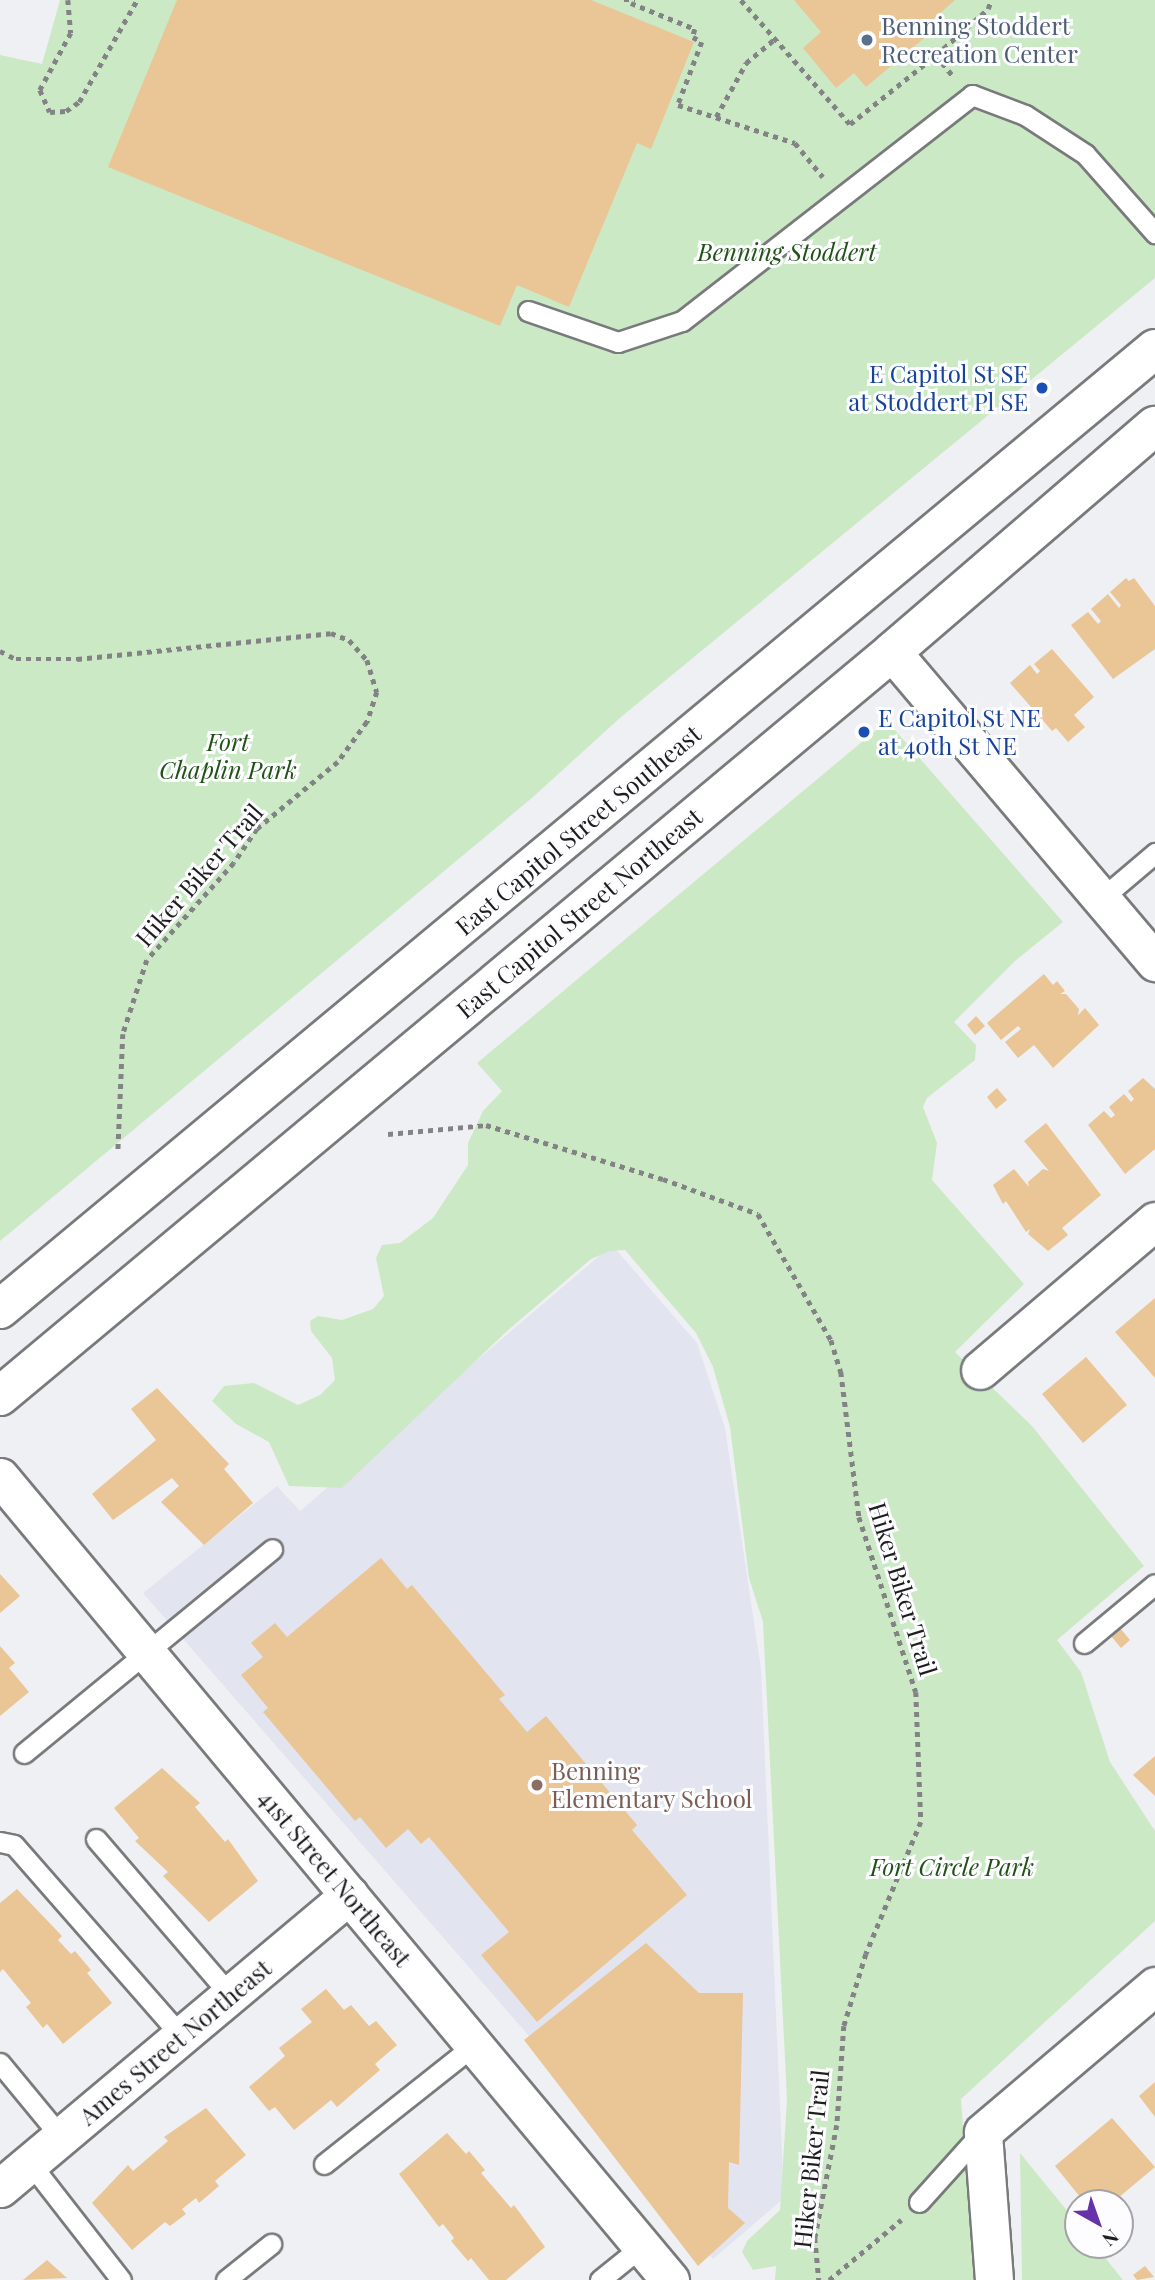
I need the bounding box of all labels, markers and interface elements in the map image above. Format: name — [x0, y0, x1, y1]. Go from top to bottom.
place label: Benning Stoddert Recreation Center — [881, 12, 1078, 68]
marker: Benning Stoddert Recreation Center — [859, 32, 875, 48]
park label: Benning Stoddert — [698, 238, 876, 266]
place label: E Capitol St SE at Stoddert Pl SE — [848, 360, 1028, 416]
marker: E Capitol St SE at Stoddert Pl SE — [1034, 380, 1050, 396]
place label: E Capitol St NE at 40th St NE — [878, 704, 1041, 760]
street label: East Capitol Street Southeast — [449, 719, 707, 941]
marker: E Capitol St NE at 40th St NE — [856, 724, 872, 740]
park label: Fort Chaplin Park — [159, 728, 297, 784]
street label: Hiker Biker Trail — [129, 797, 269, 953]
street label: East Capitol Street Northeast — [450, 802, 708, 1024]
street label: Hiker Biker Trail — [863, 1498, 943, 1680]
place label: Benning Elementary School — [551, 1757, 753, 1813]
marker: Benning Elementary School — [529, 1777, 545, 1793]
street label: 41st Street Northeast — [252, 1783, 418, 1973]
park label: Fort Circle Park — [870, 1853, 1034, 1881]
street label: Ames Street Northeast — [73, 1953, 277, 2131]
street label: Hiker Biker Trail — [787, 2067, 835, 2251]
north arrow — [1064, 2189, 1134, 2259]
text: N — [1098, 2224, 1125, 2253]

